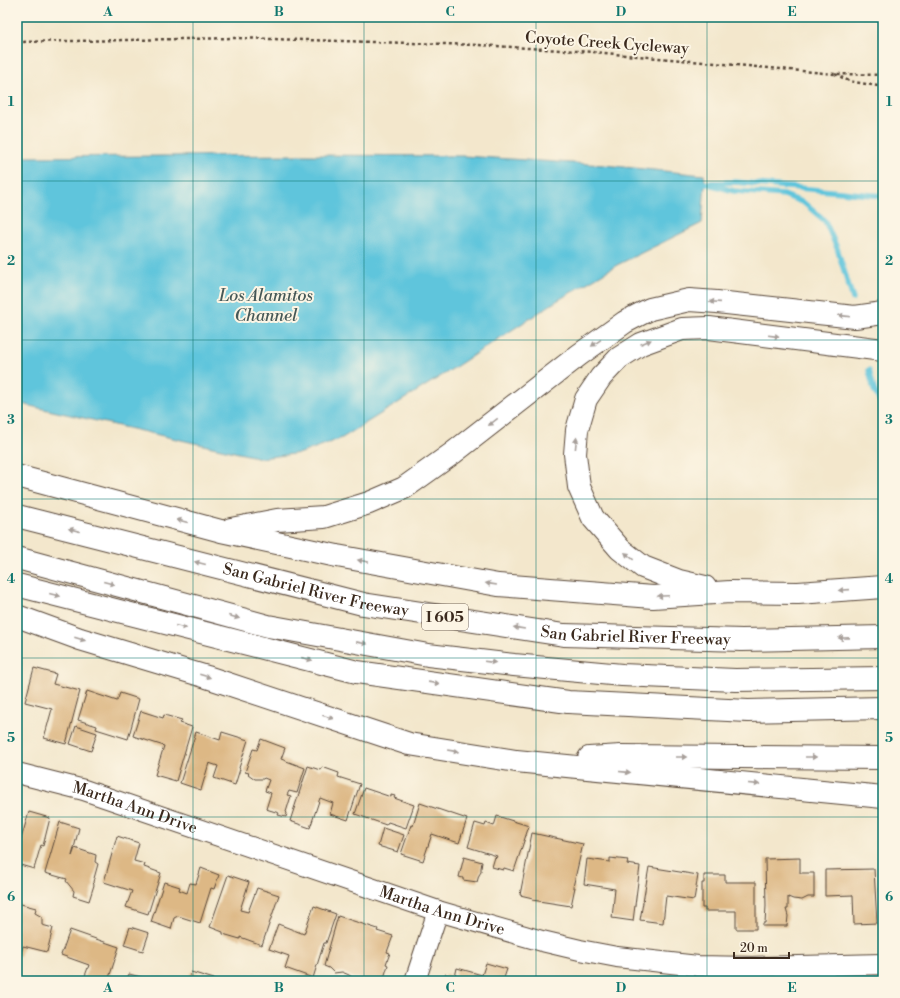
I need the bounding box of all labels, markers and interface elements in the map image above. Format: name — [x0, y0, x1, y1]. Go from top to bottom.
text: A — [102, 4, 113, 20]
text: B — [274, 4, 284, 20]
text: C — [445, 4, 455, 20]
text: D — [616, 4, 626, 20]
text: E — [787, 4, 797, 20]
street label: Coyote Creek Cycleway — [524, 27, 690, 59]
text: 1 — [8, 94, 15, 110]
text: 1 — [886, 94, 893, 110]
text: 2 — [7, 253, 15, 269]
text: 2 — [885, 253, 893, 269]
water label: Los Alamitos Channel — [218, 285, 313, 327]
one-way arrow — [709, 298, 721, 305]
one-way arrow — [838, 312, 850, 319]
one-way arrow — [768, 333, 780, 339]
one-way arrow — [591, 339, 601, 347]
one-way arrow — [641, 339, 652, 345]
text: 3 — [7, 412, 15, 428]
text: 3 — [885, 412, 893, 428]
one-way arrow — [488, 418, 498, 426]
one-way arrow — [573, 437, 579, 449]
one-way arrow — [176, 517, 188, 523]
one-way arrow — [68, 527, 80, 533]
one-way arrow — [623, 551, 634, 560]
one-way arrow — [357, 558, 369, 564]
one-way arrow — [194, 559, 206, 565]
street label: San Gabriel River Freeway — [221, 559, 410, 621]
text: 4 — [7, 571, 16, 587]
text: 4 — [885, 571, 894, 587]
one-way arrow — [103, 580, 115, 586]
one-way arrow — [485, 580, 498, 586]
one-way arrow — [838, 586, 850, 593]
one-way arrow — [49, 592, 61, 598]
one-way arrow — [656, 593, 669, 599]
road number: I 605 — [422, 604, 468, 630]
one-way arrow — [228, 614, 240, 620]
street label: San Gabriel River Freeway — [539, 622, 731, 650]
one-way arrow — [175, 624, 187, 630]
one-way arrow — [513, 625, 525, 631]
one-way arrow — [838, 634, 850, 641]
one-way arrow — [74, 636, 86, 642]
one-way arrow — [355, 640, 368, 646]
one-way arrow — [300, 657, 313, 663]
one-way arrow — [484, 659, 496, 666]
one-way arrow — [199, 673, 211, 679]
one-way arrow — [428, 680, 440, 686]
one-way arrow — [322, 715, 334, 721]
text: 5 — [7, 730, 15, 746]
text: 5 — [885, 730, 893, 746]
one-way arrow — [447, 748, 459, 754]
one-way arrow — [675, 754, 688, 760]
one-way arrow — [805, 754, 818, 760]
one-way arrow — [619, 769, 631, 776]
street label: Martha Ann Drive — [70, 777, 200, 838]
one-way arrow — [748, 781, 760, 788]
street label: Martha Ann Drive — [377, 882, 507, 940]
text: 6 — [7, 889, 15, 905]
text: 6 — [885, 889, 893, 905]
scale bar — [734, 934, 789, 960]
text: 20 m — [740, 941, 768, 956]
text: A — [102, 980, 113, 996]
text: B — [274, 980, 284, 996]
text: C — [445, 980, 455, 996]
text: D — [616, 980, 626, 996]
text: E — [787, 980, 797, 996]

